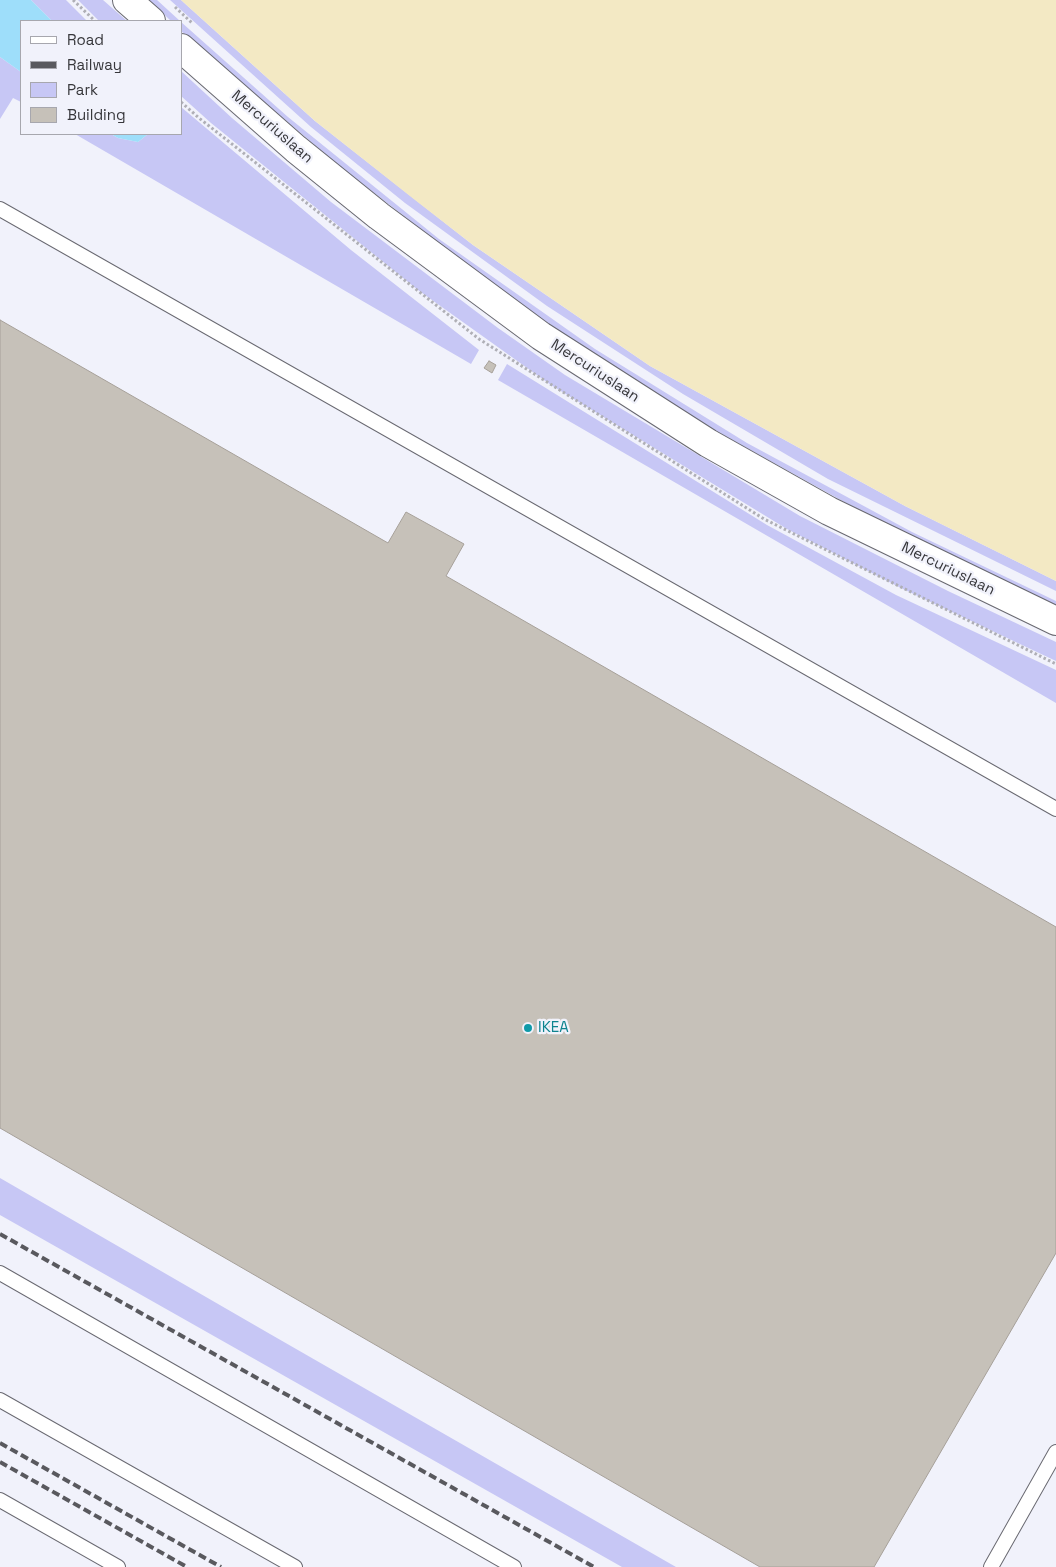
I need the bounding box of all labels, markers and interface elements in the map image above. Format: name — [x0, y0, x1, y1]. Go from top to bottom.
legend — [20, 20, 182, 135]
text: Road — [67, 30, 104, 49]
text: Railway — [67, 55, 122, 74]
text: Park — [67, 80, 98, 99]
street label: Mercuriuslaan — [228, 87, 316, 167]
text: Building — [67, 105, 126, 124]
street label: Mercuriuslaan — [547, 336, 643, 406]
street label: Mercuriuslaan — [898, 539, 998, 599]
place label: IKEA — [538, 1019, 569, 1037]
marker: IKEA — [522, 1022, 534, 1034]

